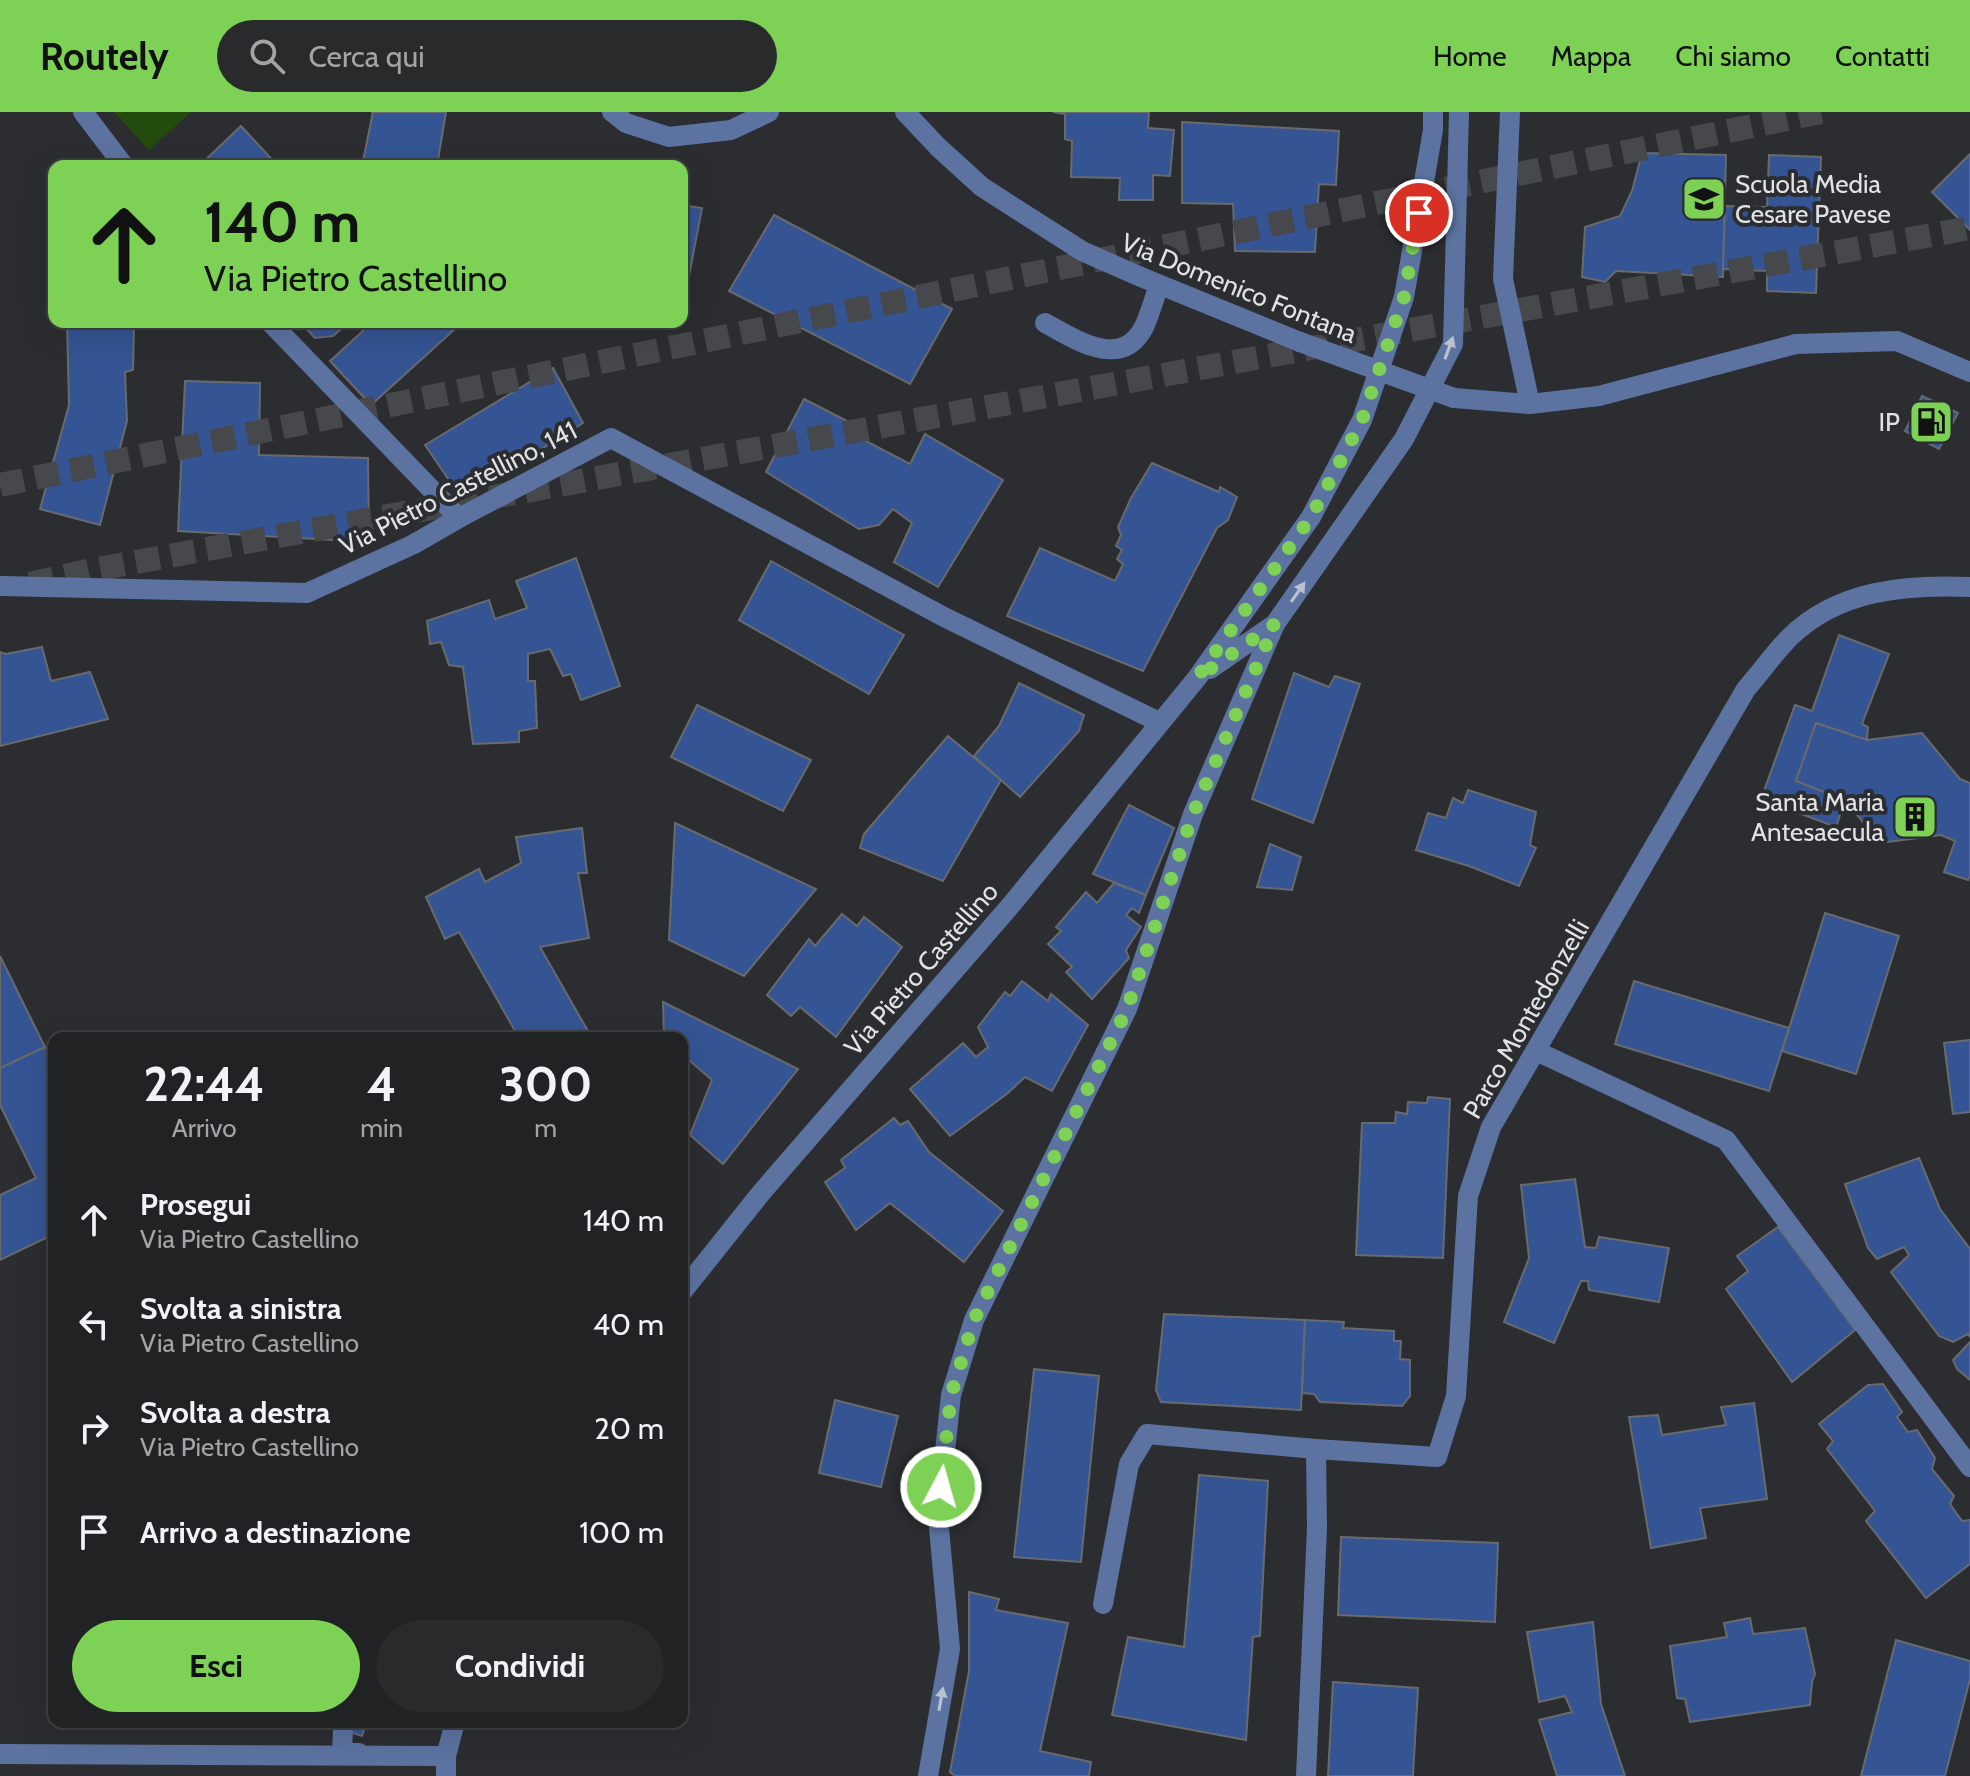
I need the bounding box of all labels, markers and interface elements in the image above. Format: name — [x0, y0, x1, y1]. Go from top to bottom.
search box — [217, 20, 777, 92]
text: Routely — [40, 33, 169, 80]
icon: search — [245, 34, 289, 78]
text: Cerca qui — [309, 38, 425, 75]
text: Home — [1433, 39, 1507, 73]
text: Mappa — [1551, 39, 1631, 73]
text: Chi siamo — [1675, 39, 1791, 73]
text: Contatti — [1835, 39, 1930, 73]
place label: Scuola Media Cesare Pavese — [1735, 168, 1891, 230]
school or university icon: Scuola Media Cesare Pavese — [1680, 175, 1728, 223]
pin — [1385, 179, 1453, 247]
text: 140 m — [204, 188, 360, 256]
icon: arrive — [1397, 191, 1441, 235]
icon: ahead — [72, 192, 176, 296]
street label: Via Domenico Fontana — [1117, 226, 1362, 350]
text: Via Pietro Castellino — [204, 256, 507, 300]
one-way arrow — [1443, 336, 1456, 360]
fuel station icon: IP — [1907, 398, 1955, 446]
place label: IP — [1878, 406, 1900, 438]
street label: Via Pietro Castellino, 141 — [334, 414, 582, 562]
one-way arrow — [1290, 582, 1305, 603]
place label: Santa Maria Antesaecula — [1751, 786, 1885, 848]
building icon: Santa Maria Antesaecula — [1891, 793, 1939, 841]
street label: Via Pietro Castellino — [837, 876, 1005, 1062]
street label: Parco Montedonzelli — [1456, 914, 1596, 1124]
text: 22:44 — [144, 1055, 265, 1113]
text: 4 — [367, 1055, 397, 1113]
text: 300 — [499, 1055, 592, 1113]
text: Arrivo — [172, 1112, 237, 1144]
text: min — [360, 1112, 403, 1144]
text: m — [534, 1112, 557, 1144]
text: Prosegui — [140, 1186, 251, 1223]
icon: ahead — [72, 1198, 116, 1242]
text: 140 m — [583, 1202, 664, 1239]
text: Via Pietro Castellino — [140, 1223, 359, 1255]
text: Svolta a sinistra — [140, 1290, 342, 1327]
icon: left — [72, 1302, 116, 1346]
text: 40 m — [593, 1306, 664, 1343]
text: Via Pietro Castellino — [140, 1327, 359, 1359]
text: Svolta a destra — [140, 1394, 331, 1431]
icon: right — [72, 1406, 116, 1450]
text: 20 m — [594, 1410, 664, 1447]
text: Via Pietro Castellino — [140, 1431, 359, 1463]
position arrow — [899, 1445, 983, 1529]
icon: arrive — [72, 1510, 116, 1554]
text: Arrivo a destinazione — [140, 1514, 411, 1551]
text: 100 m — [579, 1514, 664, 1551]
button: Esci — [72, 1620, 360, 1712]
button: Condividi — [376, 1620, 664, 1712]
one-way arrow — [936, 1686, 948, 1711]

